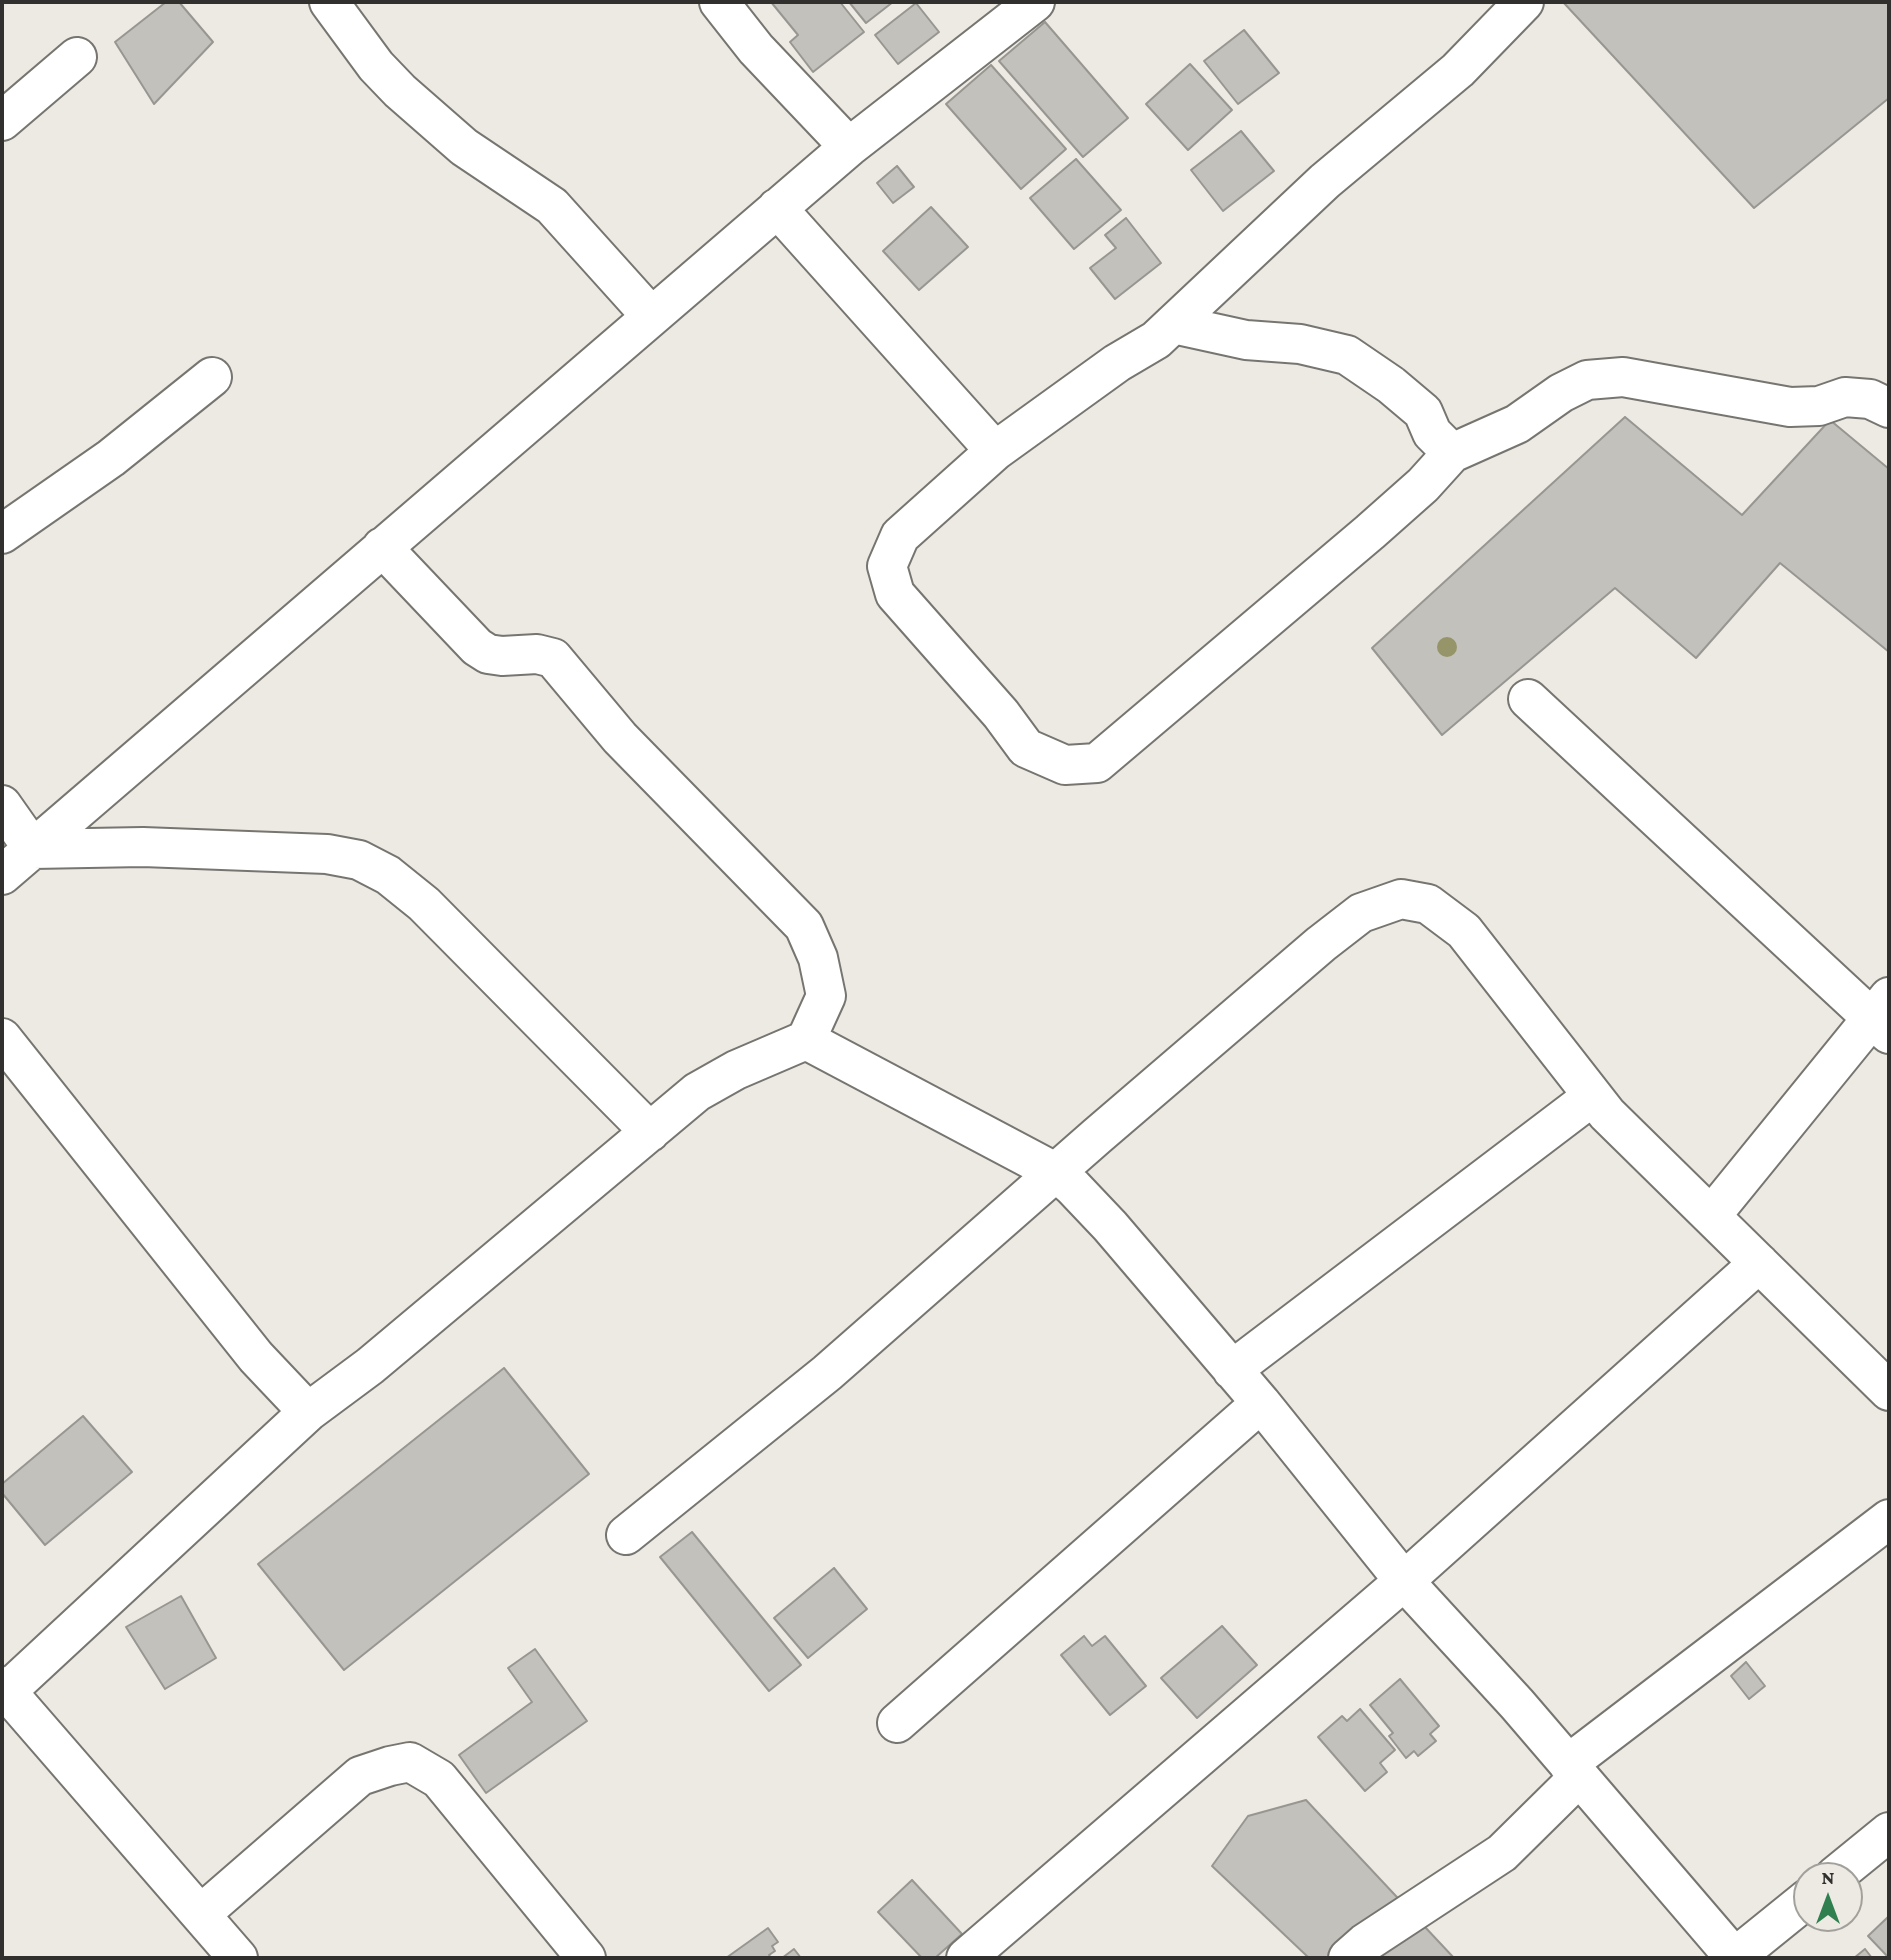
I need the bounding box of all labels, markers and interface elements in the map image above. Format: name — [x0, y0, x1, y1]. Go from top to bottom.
north arrow — [1793, 1862, 1863, 1932]
text: N — [1822, 1867, 1834, 1888]

